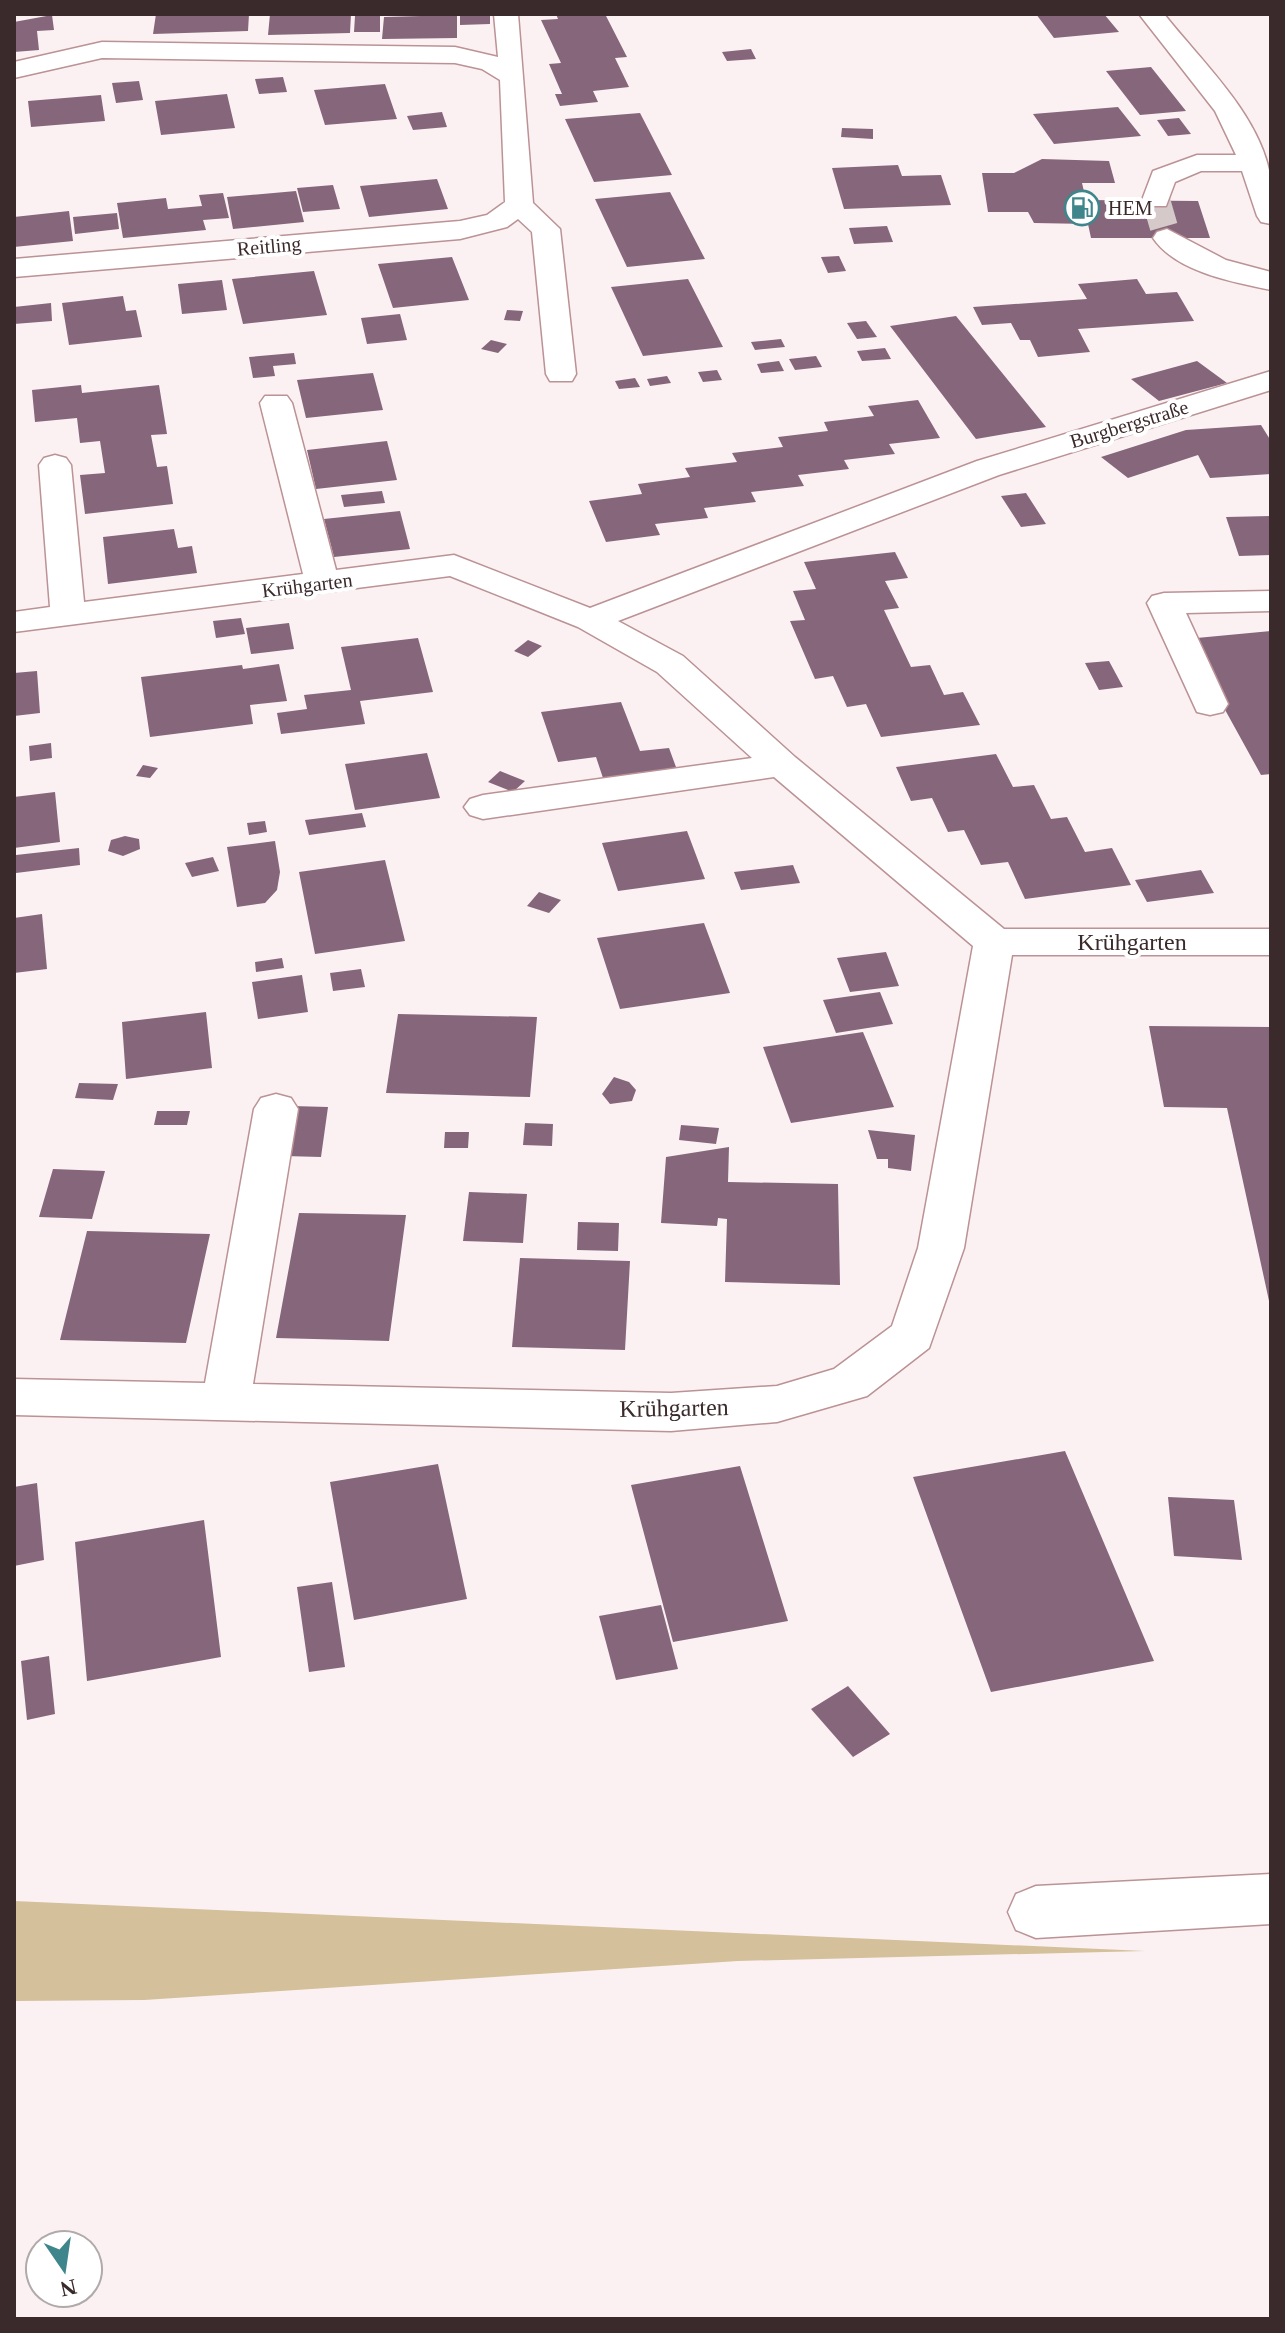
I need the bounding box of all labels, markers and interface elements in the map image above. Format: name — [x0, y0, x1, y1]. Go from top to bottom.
fuel station icon: HEM — [1063, 189, 1101, 227]
place label: HEM — [1108, 197, 1153, 219]
street label: Reitling — [236, 232, 302, 261]
street label: Burgbergstraße — [1067, 396, 1191, 453]
street label: Krühgarten — [260, 569, 354, 602]
street label: Krühgarten — [1077, 929, 1187, 955]
street label: Krühgarten — [619, 1394, 729, 1422]
north arrow — [24, 2229, 104, 2309]
text: N — [58, 2274, 79, 2302]

